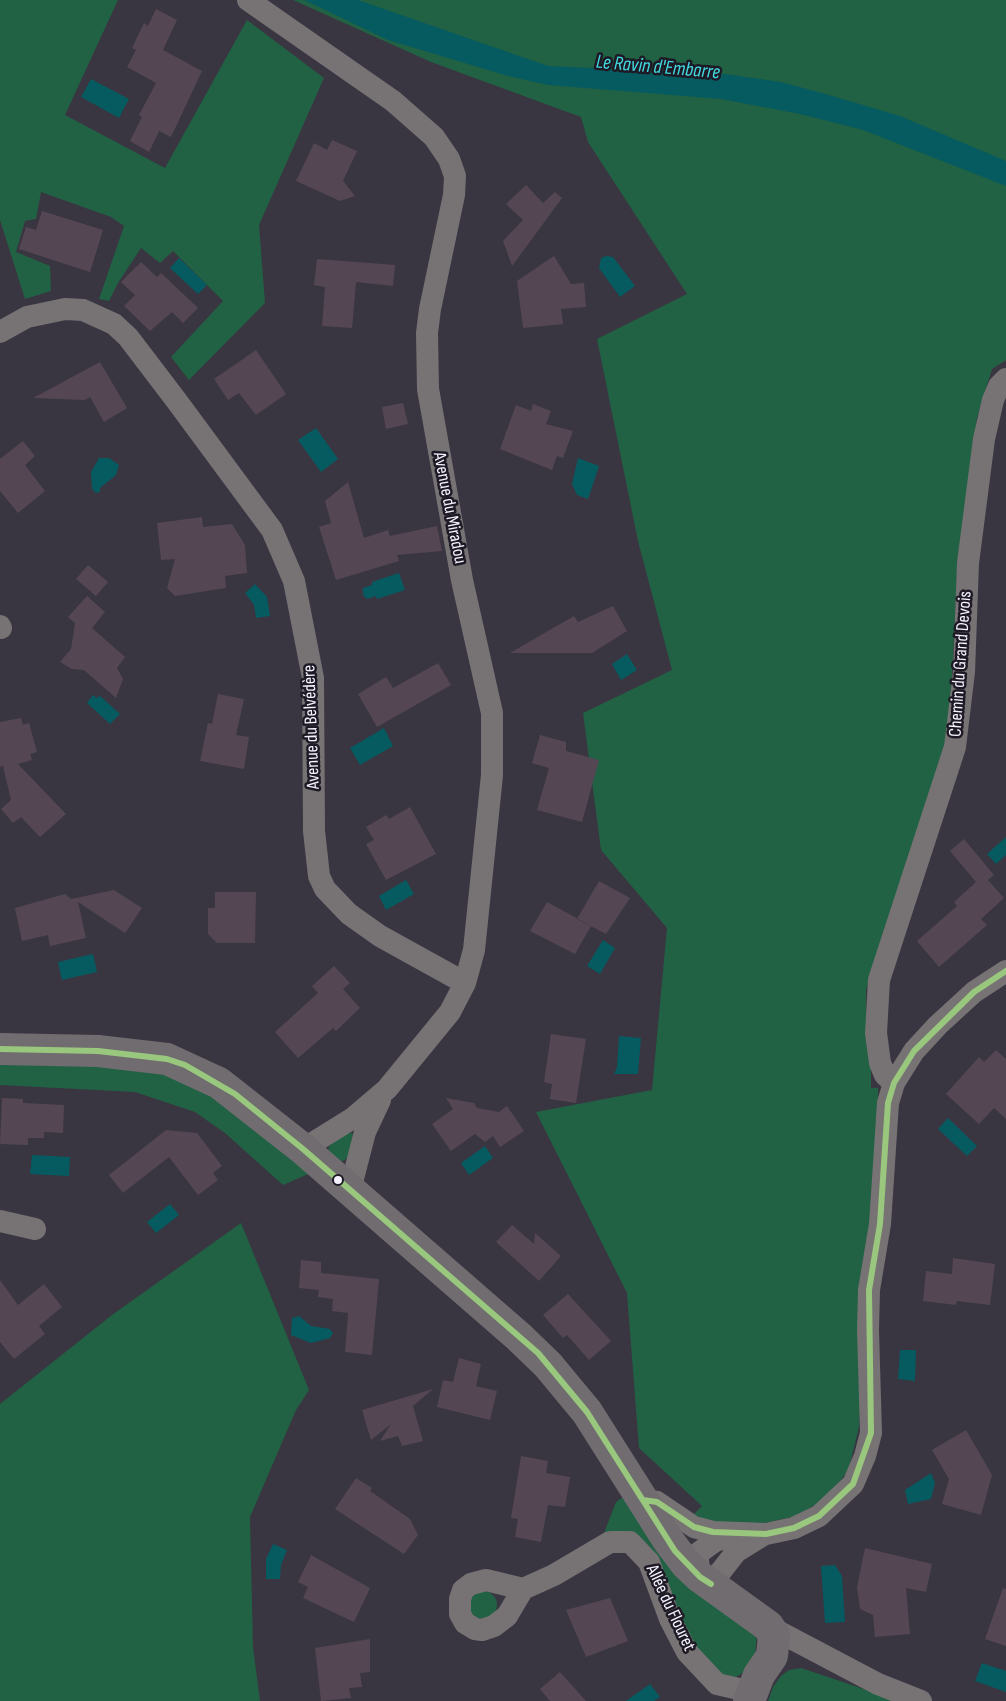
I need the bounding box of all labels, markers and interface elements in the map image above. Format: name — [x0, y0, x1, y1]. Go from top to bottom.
water label: Le Ravin d'Embarre — [595, 51, 721, 85]
street label: Avenue du Miradou — [428, 450, 470, 566]
street label: Chemin du Grand Devois — [945, 590, 977, 738]
street label: Avenue du Belvédère — [299, 665, 325, 789]
unlabelled marker — [332, 1174, 344, 1186]
street label: Allée du Flouret — [641, 1561, 699, 1655]

